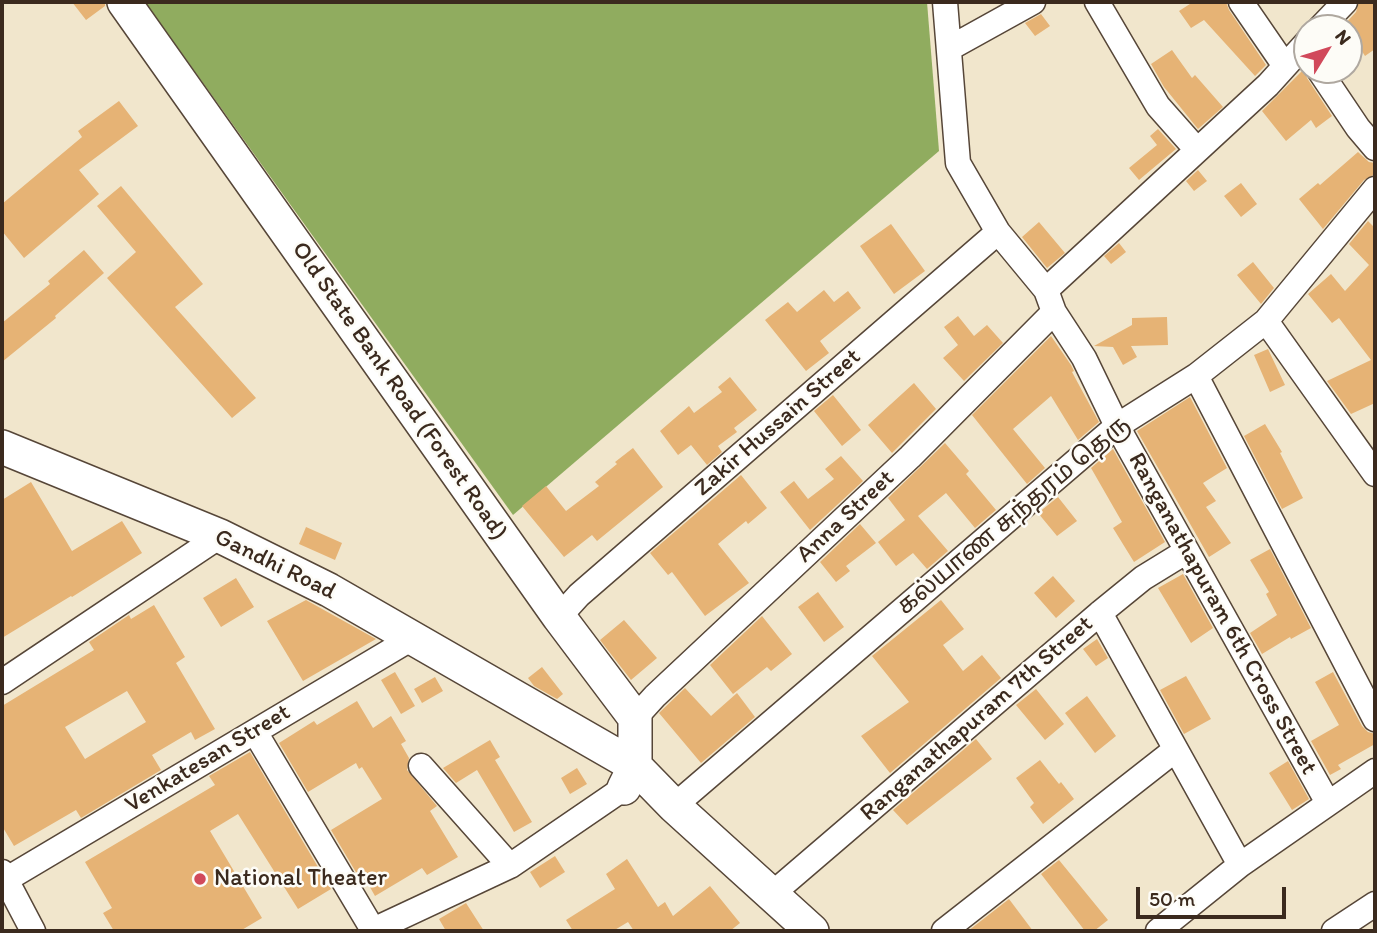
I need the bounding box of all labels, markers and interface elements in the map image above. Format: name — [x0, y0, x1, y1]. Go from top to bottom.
north arrow — [1293, 14, 1363, 84]
text: N — [1330, 25, 1356, 49]
street label: Old State Bank Road (Forest Road) — [285, 237, 513, 545]
street label: Zakir Hussain Street — [689, 343, 867, 503]
street label: கல்யாண சுந்தரம் தெரு — [892, 410, 1136, 622]
street label: Ranganathapuram 6th Cross Street — [1121, 448, 1323, 780]
street label: Anna Street — [791, 465, 901, 569]
street label: Gandhi Road — [210, 523, 340, 607]
street label: Ranganathapuram 7th Street — [855, 610, 1099, 828]
street label: Venkatesan Street — [120, 698, 296, 820]
place label: National Theater — [214, 865, 387, 893]
marker: National Theater — [192, 871, 208, 887]
scale bar — [1139, 874, 1290, 918]
text: 50 m — [1149, 886, 1195, 911]

